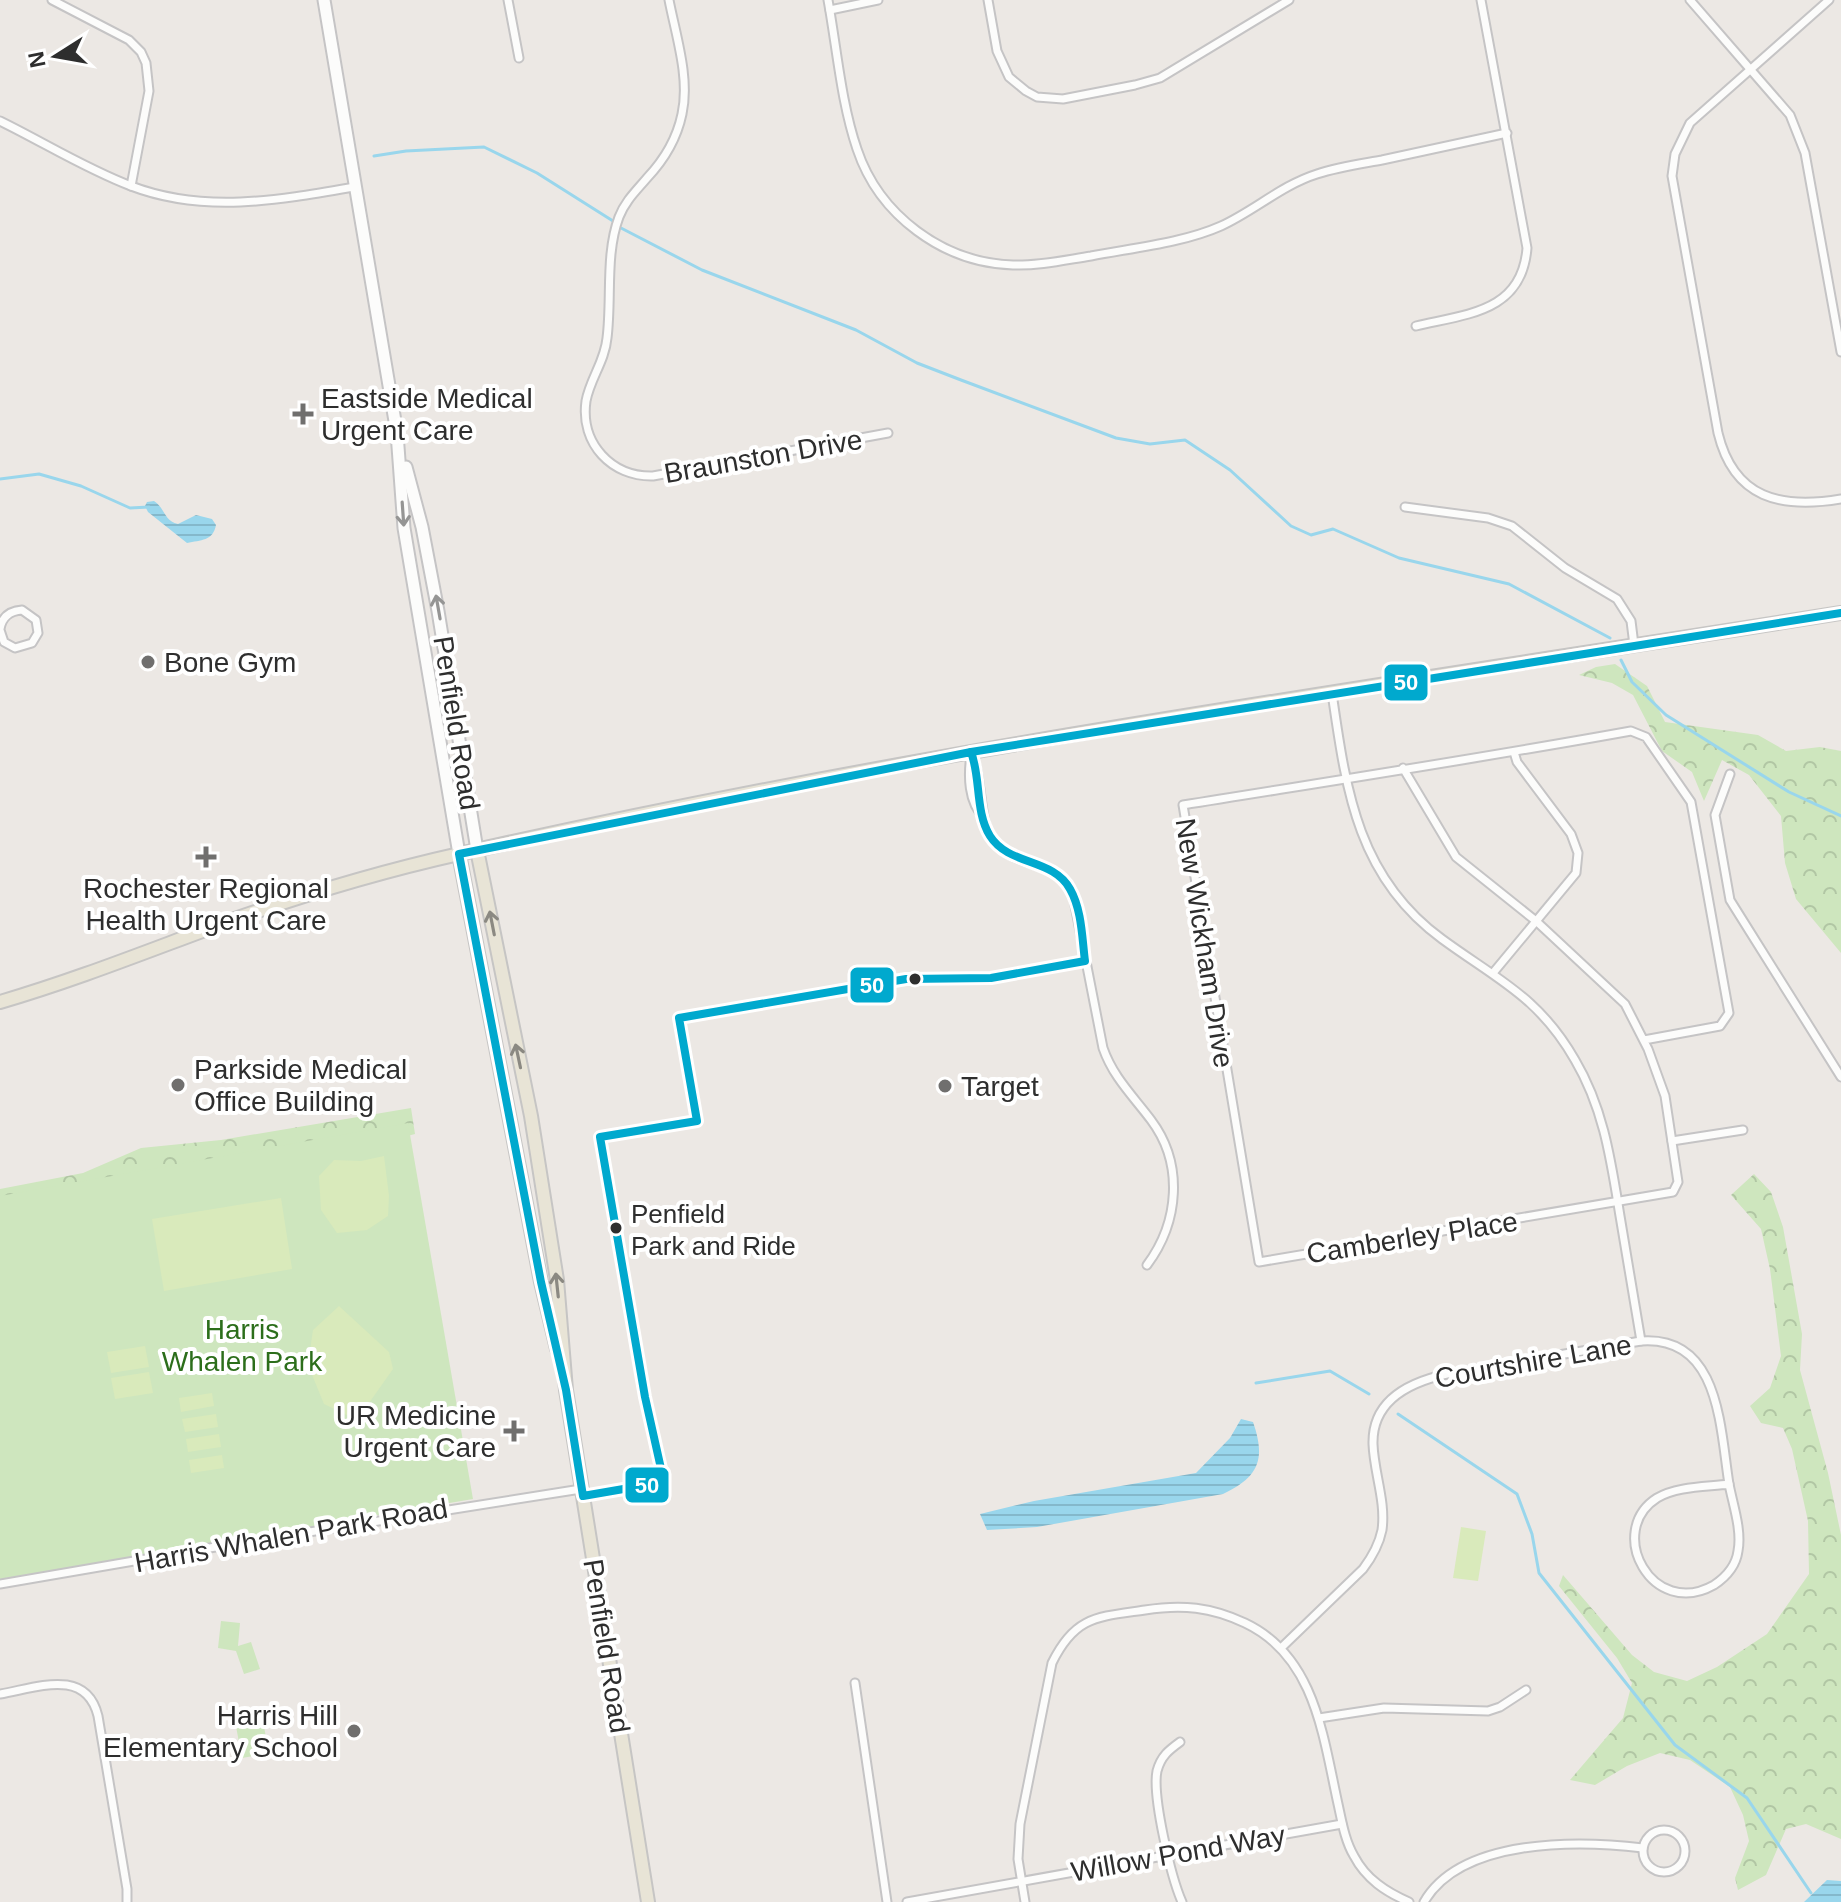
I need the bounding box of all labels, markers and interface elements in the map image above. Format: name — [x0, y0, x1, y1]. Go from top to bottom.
north arrow — [16, 16, 96, 96]
text: N — [23, 50, 51, 70]
place label: Eastside Medical Urgent Care — [321, 383, 533, 446]
marker: Eastside Medical Urgent Care — [292, 403, 314, 425]
street label: Braunston Drive — [662, 424, 865, 489]
one-way arrow — [396, 500, 411, 527]
one-way arrow — [429, 595, 444, 621]
street label: Penfield Road — [427, 634, 486, 812]
place label: Bone Gym — [164, 647, 296, 678]
marker: Bone Gym — [139, 653, 157, 671]
line badge: 50 — [1383, 663, 1429, 702]
text: 50 — [1394, 670, 1418, 695]
street label: New Wickham Drive — [1169, 816, 1240, 1070]
marker: Rochester Regional Health Urgent Care — [195, 846, 217, 868]
place label: Rochester Regional Health Urgent Care — [83, 873, 329, 936]
one-way arrow — [483, 910, 498, 936]
line badge: 50 — [849, 966, 895, 1004]
unlabelled marker — [907, 971, 923, 987]
text: 50 — [860, 973, 884, 998]
one-way arrow — [510, 1043, 525, 1069]
place label: Parkside Medical Office Building — [194, 1054, 407, 1117]
place label: Target — [961, 1071, 1039, 1102]
marker: Parkside Medical Office Building — [169, 1076, 187, 1094]
marker: Target — [936, 1077, 954, 1095]
place label: Penfield Park and Ride — [631, 1199, 796, 1261]
street label: Camberley Place — [1304, 1206, 1520, 1269]
marker: Penfield Park and Ride — [608, 1220, 624, 1236]
one-way arrow — [549, 1272, 564, 1299]
park label: Harris Whalen Park — [162, 1314, 323, 1377]
street label: Courtshire Lane — [1432, 1329, 1634, 1394]
place label: UR Medicine Urgent Care — [336, 1400, 496, 1463]
marker: UR Medicine Urgent Care — [503, 1420, 525, 1442]
line badge: 50 — [624, 1466, 670, 1504]
text: 50 — [635, 1473, 659, 1498]
street label: Harris Whalen Park Road — [132, 1493, 450, 1578]
street label: Penfield Road — [577, 1557, 636, 1735]
place label: Harris Hill Elementary School — [103, 1700, 338, 1763]
marker: Harris Hill Elementary School — [345, 1722, 363, 1740]
street label: Willow Pond Way — [1069, 1819, 1288, 1888]

